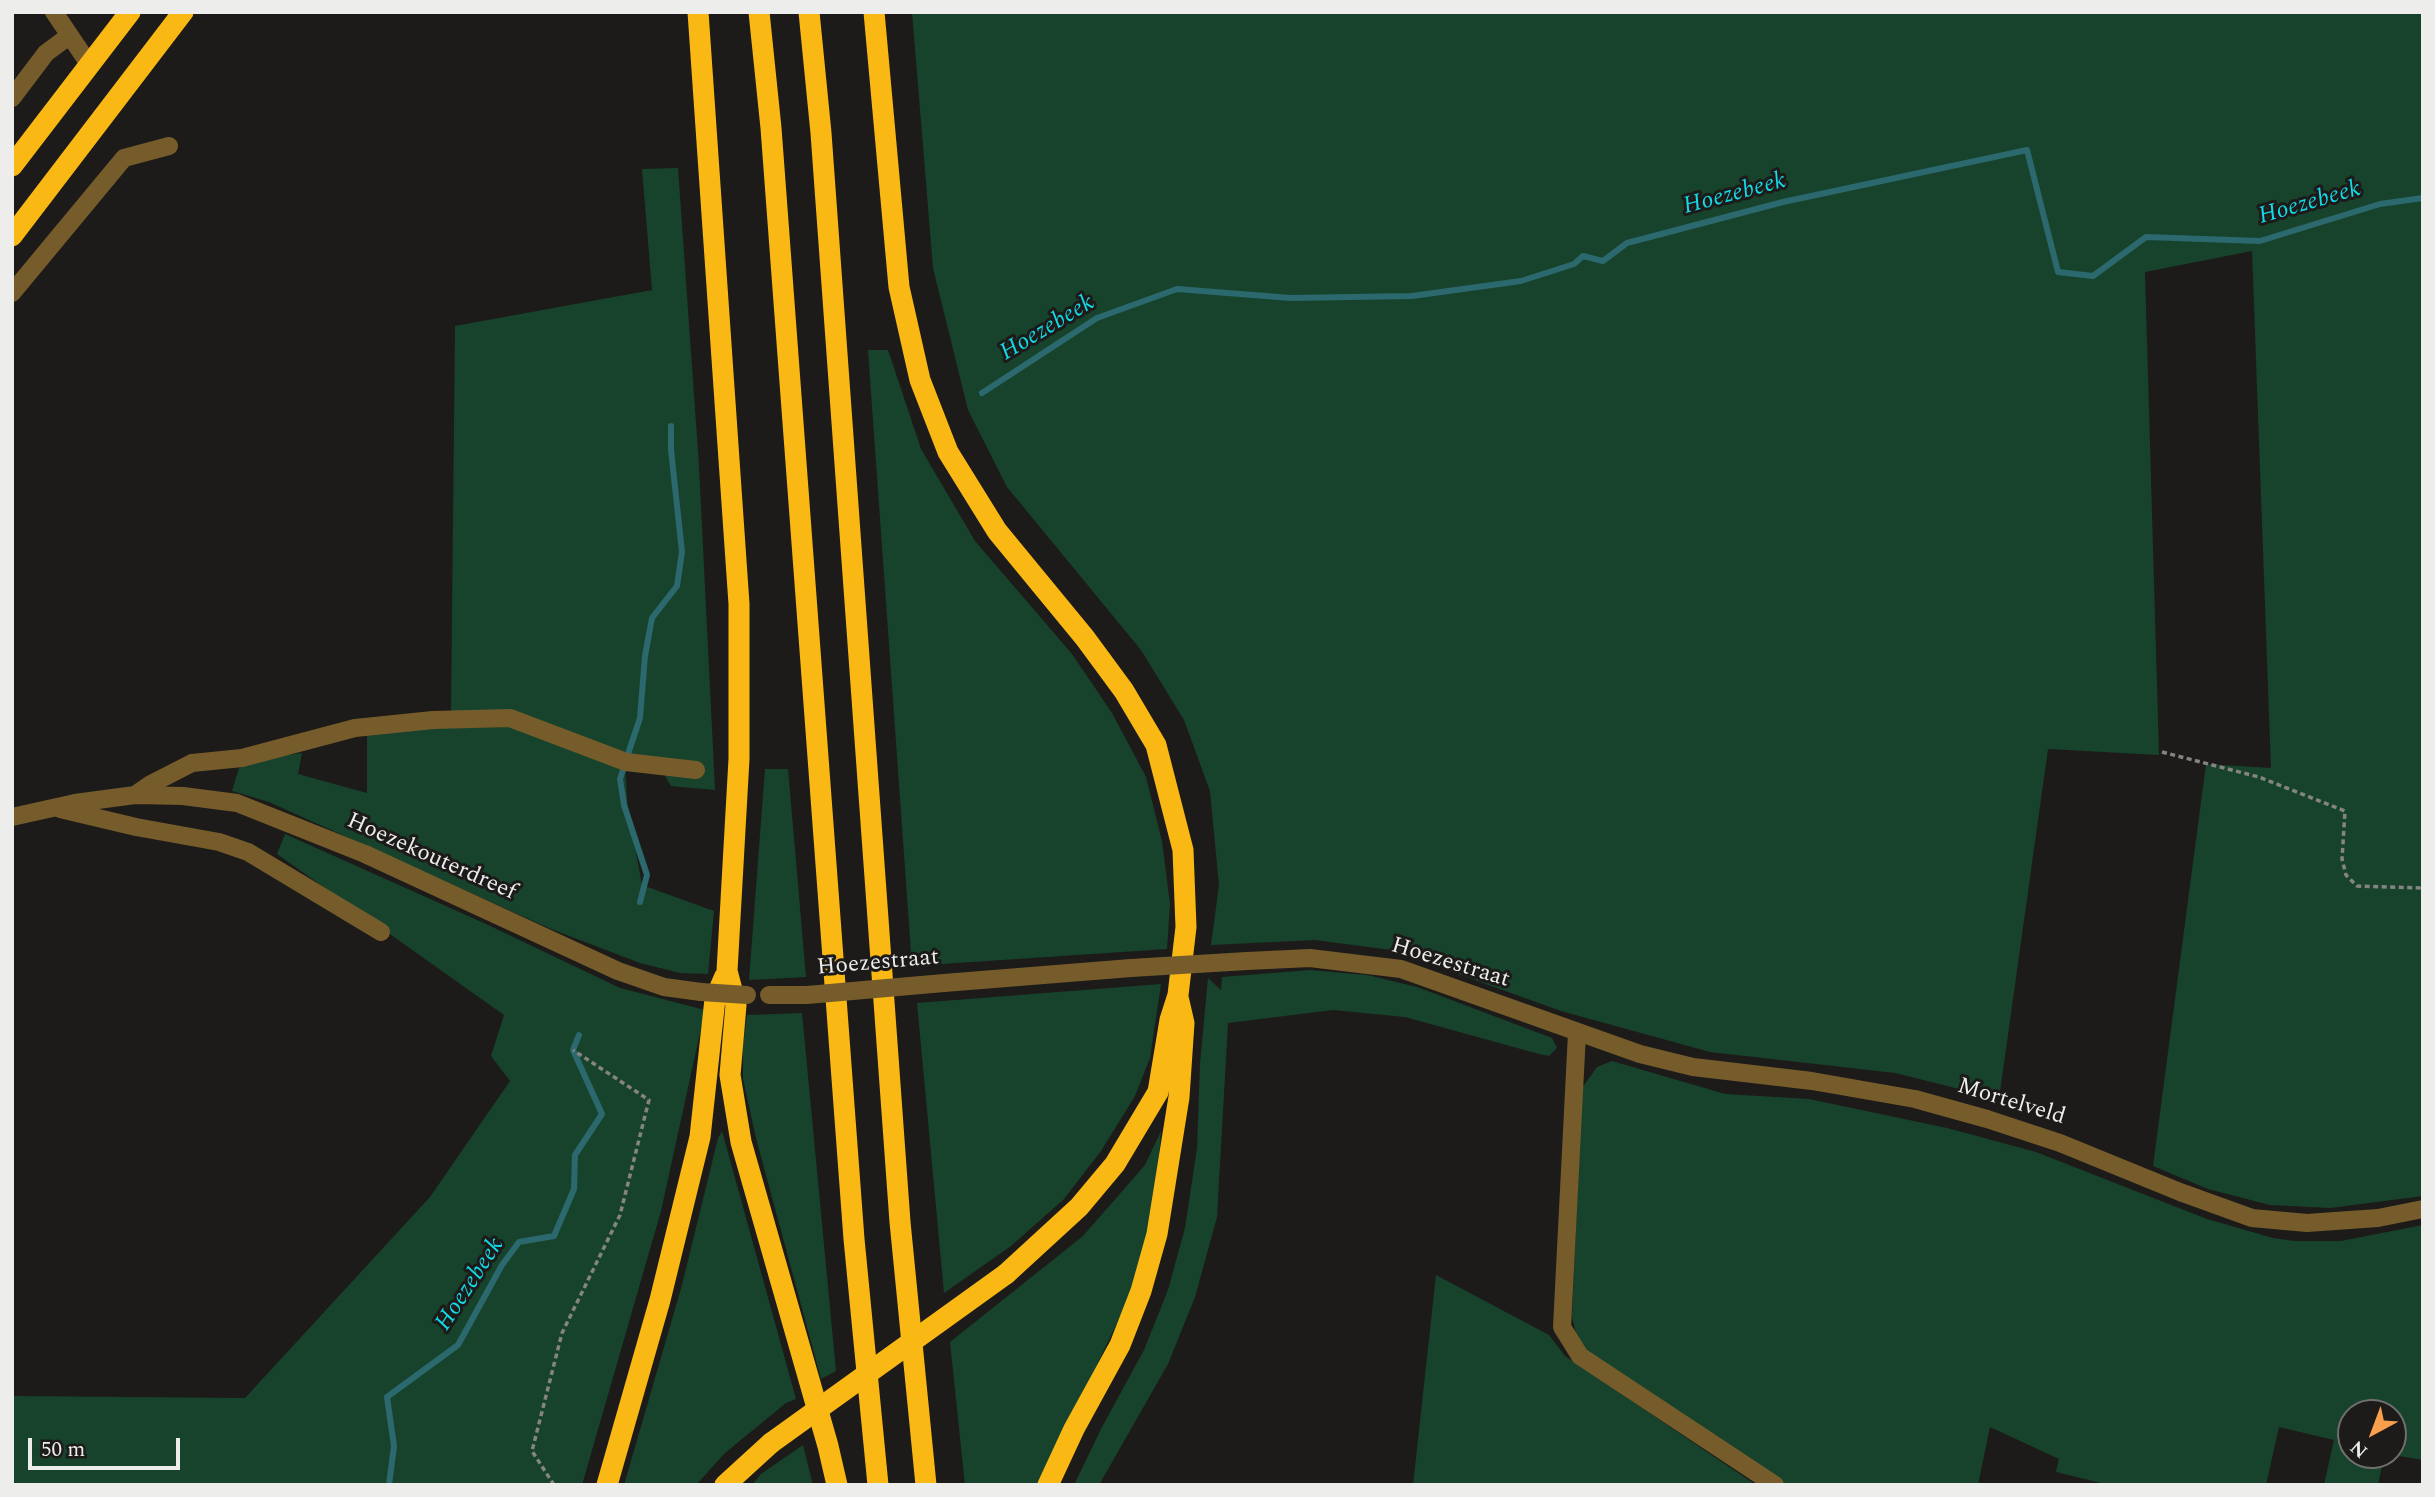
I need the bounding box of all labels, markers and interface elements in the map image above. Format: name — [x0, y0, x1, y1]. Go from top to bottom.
water label: Hoezebeek — [1681, 168, 1789, 222]
water label: Hoezebeek — [2256, 176, 2364, 232]
water label: Hoezebeek — [996, 290, 1100, 368]
street label: Hoezekouterdreef — [342, 808, 520, 908]
street label: Hoezestraat — [1387, 933, 1513, 995]
street label: Hoezestraat — [816, 945, 940, 983]
street label: Mortelveld — [1954, 1074, 2068, 1132]
water label: Hoezebeek — [430, 1233, 512, 1337]
north arrow — [2337, 1399, 2407, 1469]
scale bar — [32, 1424, 184, 1468]
text: N — [2344, 1433, 2375, 1465]
text: 50 m — [41, 1434, 85, 1466]

